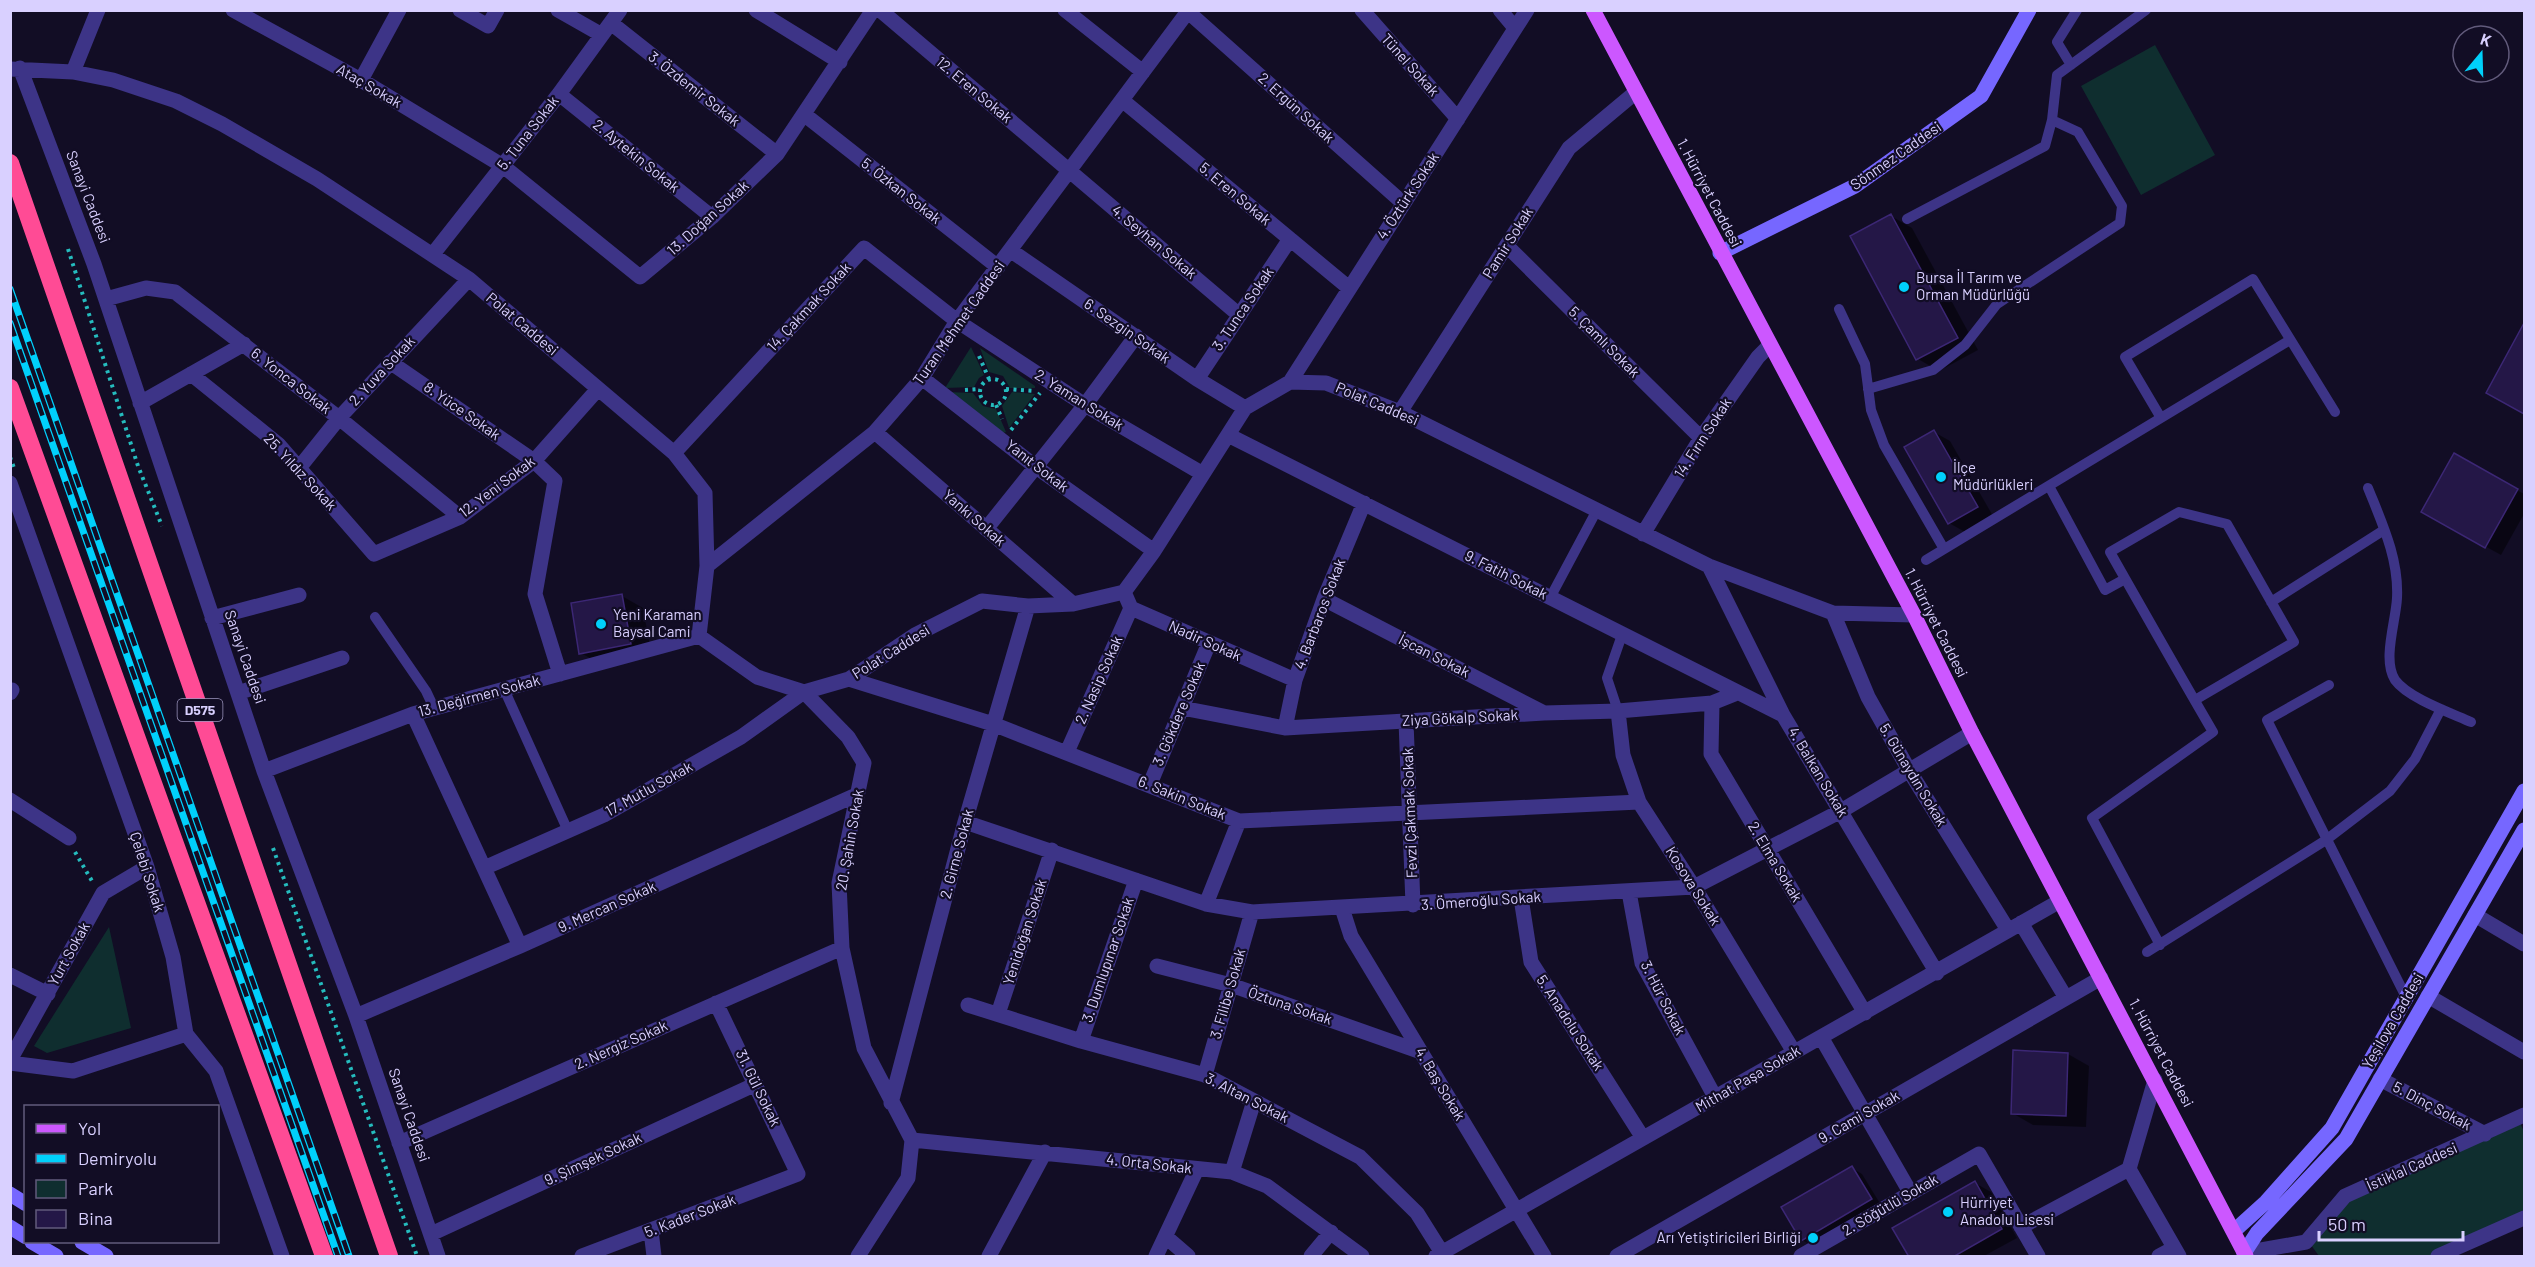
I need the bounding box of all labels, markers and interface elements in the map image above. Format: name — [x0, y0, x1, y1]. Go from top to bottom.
north arrow — [2451, 24, 2511, 84]
street label: Tünel Sokak — [1378, 29, 1444, 100]
text: K — [2478, 29, 2494, 50]
street label: 3. Özdemir Sokak — [645, 47, 744, 130]
street label: 12. Eren Sokak — [933, 52, 1017, 126]
street label: Ataç Sokak — [334, 59, 406, 111]
street label: 2. Ergün Sokak — [1255, 68, 1339, 146]
street label: 5. Tuna Sokak — [493, 91, 562, 173]
street label: 2. Aytekin Sokak — [590, 115, 684, 196]
street label: Sönmez Caddesi — [1847, 117, 1944, 193]
street label: 1. Hürriyet Caddesi — [1674, 135, 1746, 250]
street label: Sanayi Caddesi — [63, 148, 115, 245]
street label: 4. Öztürk Sokak — [1372, 148, 1442, 242]
street label: 5. Özkan Sokak — [858, 153, 946, 227]
street label: 5. Eren Sokak — [1196, 158, 1275, 229]
street label: 13. Doğan Sokak — [663, 176, 752, 259]
street label: 4. Seyhan Sokak — [1109, 201, 1201, 282]
street label: Pamir Sokak — [1478, 203, 1536, 281]
street label: Turan Mehmet Caddesi — [909, 257, 1008, 388]
street label: 14. Çakmak Sokak — [762, 258, 854, 354]
street label: 3. Tunca Sokak — [1208, 263, 1277, 354]
place label: Bursa İl Tarım ve Orman Müdürlüğü — [1916, 268, 2030, 303]
marker: Bursa İl Tarım ve Orman Müdürlüğü — [1897, 280, 1911, 294]
street label: Polat Caddesi — [483, 288, 562, 358]
street label: 6. Sezgin Sokak — [1081, 294, 1174, 367]
street label: 5. Çamlı Sokak — [1565, 302, 1644, 381]
street label: 2. Yuva Sokak — [345, 331, 418, 409]
street label: 6. Yonca Sokak — [248, 343, 336, 417]
street label: 2. Yaman Sokak — [1032, 365, 1128, 434]
street label: 8. Yüce Sokak — [421, 377, 505, 443]
street label: Polat Caddesi — [1333, 378, 1422, 429]
street label: 14. Fırın Sokak — [1670, 394, 1735, 481]
street label: 25. Yıldız Sokak — [261, 429, 341, 514]
street label: Yanıt Sokak — [1003, 435, 1073, 496]
street label: 12. Yeni Sokak — [455, 452, 538, 521]
place label: İlçe Müdürlükleri — [1953, 458, 2033, 493]
marker: İlçe Müdürlükleri — [1934, 470, 1948, 484]
street label: Yankı Sokak — [940, 485, 1010, 550]
street label: 9. Fatih Sokak — [1462, 546, 1551, 603]
street label: 4. Barbaros Sokak — [1290, 555, 1349, 671]
street label: 1. Hürriyet Caddesi — [1902, 565, 1972, 680]
place label: Yeni Karaman Baysal Cami — [613, 605, 702, 640]
street label: Sanayi Caddesi — [222, 608, 270, 706]
street label: Nadir Sokak — [1166, 616, 1245, 664]
marker: Yeni Karaman Baysal Cami — [594, 617, 608, 631]
street label: Polat Caddesi — [848, 620, 933, 682]
street label: İşcan Sokak — [1396, 630, 1473, 681]
street label: 2. Nasip Sokak — [1071, 632, 1126, 727]
street label: 3. Gökdere Sokak — [1148, 658, 1208, 768]
street label: 13. Değirmen Sokak — [416, 670, 542, 720]
road number: D575 — [178, 699, 222, 721]
street label: Ziya Gökalp Sokak — [1402, 705, 1519, 729]
street label: 5. Günaydın Sokak — [1876, 720, 1952, 829]
street label: 4. Balkan Sokak — [1785, 723, 1853, 820]
street label: Fevzi Çakmak Sokak — [1398, 747, 1420, 879]
street label: 17. Mutlu Sokak — [602, 756, 696, 820]
street label: 6. Sakin Sokak — [1136, 771, 1229, 823]
street label: 20. Şahin Sokak — [831, 787, 867, 892]
street label: 2. Girne Sokak — [935, 806, 977, 901]
street label: 2. Elma Sokak — [1745, 818, 1807, 905]
street label: Çelebi Sokak — [127, 829, 169, 914]
street label: Kosova Sokak — [1663, 843, 1725, 929]
street label: 9. Mercan Sokak — [555, 876, 659, 936]
street label: Yenidoğan Sokak — [998, 876, 1050, 987]
street label: 3. Ömeroğlu Sokak — [1420, 887, 1542, 913]
street label: 3. Dumlupınar Sokak — [1077, 894, 1137, 1025]
street label: Yurt Sokak — [43, 918, 93, 988]
street label: 3. Filibe Sokak — [1206, 946, 1249, 1041]
street label: 3. Hür Sokak — [1638, 957, 1690, 1038]
street label: Yeşilova Caddesi — [2357, 969, 2427, 1072]
street label: 5. Anadolu Sokak — [1533, 971, 1609, 1074]
street label: Öztuna Sokak — [1246, 982, 1335, 1028]
street label: 1. Hürriyet Caddesi — [2126, 995, 2198, 1110]
street label: 2. Nergiz Sokak — [571, 1015, 670, 1073]
street label: Mithat Paşa Sokak — [1692, 1041, 1804, 1115]
street label: 4. Baş Sokak — [1412, 1044, 1470, 1124]
street label: 31. Gül Sokak — [733, 1046, 785, 1129]
street label: Sanayi Caddesi — [386, 1066, 434, 1164]
street label: 3. Altan Sokak — [1203, 1068, 1293, 1126]
street label: 5. Dinç Sokak — [2390, 1077, 2475, 1134]
street label: 9. Cami Sokak — [1815, 1086, 1903, 1147]
legend — [24, 1105, 219, 1243]
text: Yol — [78, 1117, 101, 1139]
street label: 9. Şimşek Sokak — [541, 1127, 645, 1188]
street label: İstiklal Caddesi — [2363, 1138, 2460, 1194]
text: Demiryolu — [78, 1147, 157, 1169]
street label: 4. Orta Sokak — [1105, 1150, 1193, 1177]
street label: 2. Söğütlü Sokak — [1838, 1169, 1941, 1239]
text: Park — [78, 1177, 113, 1199]
street label: 5. Kader Sokak — [642, 1189, 738, 1241]
place label: Hürriyet Anadolu Lisesi — [1960, 1193, 2054, 1228]
scale bar — [2319, 1204, 2463, 1242]
marker: Hürriyet Anadolu Lisesi — [1941, 1205, 1955, 1219]
text: Bina — [78, 1207, 113, 1229]
text: 50 m — [2328, 1213, 2366, 1235]
place label: Arı Yetiştiricileri Birliği — [1657, 1228, 1801, 1246]
marker: Arı Yetiştiricileri Birliği — [1806, 1231, 1820, 1245]

